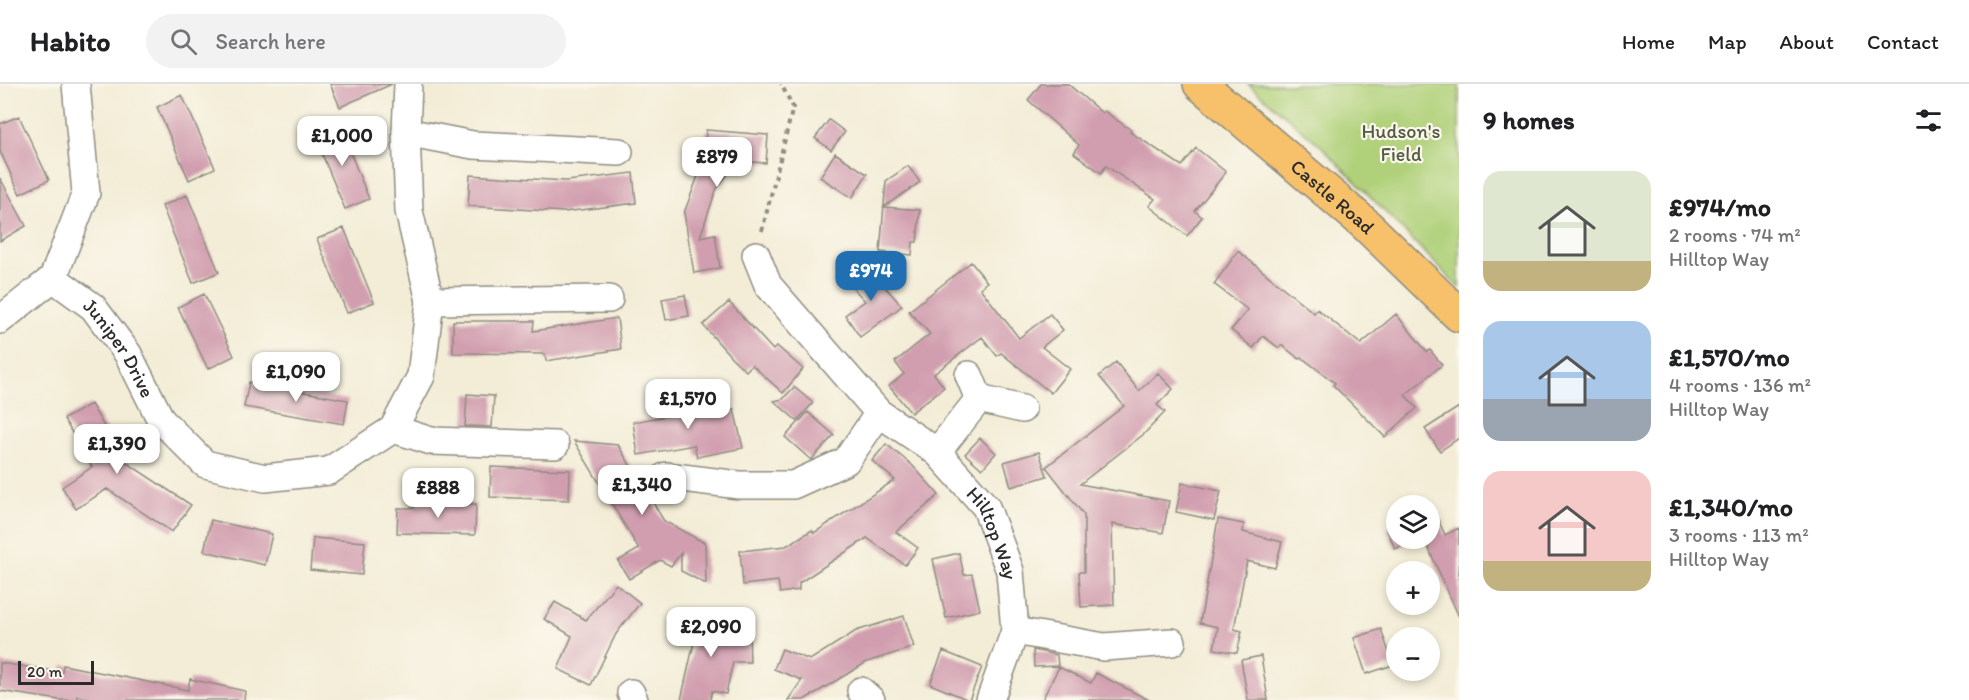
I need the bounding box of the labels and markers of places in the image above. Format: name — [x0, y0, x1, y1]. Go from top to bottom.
pin: £1,000 — [293, 116, 391, 167]
pin: £879 — [681, 137, 753, 188]
pin: £974 — [835, 251, 907, 302]
pin: £1,090 — [247, 352, 345, 403]
pin: £1,570 — [639, 379, 737, 430]
pin: £1,390 — [68, 424, 166, 475]
pin: £1,340 — [593, 465, 691, 516]
pin: £888 — [402, 468, 474, 519]
pin: £2,090 — [662, 607, 760, 658]

